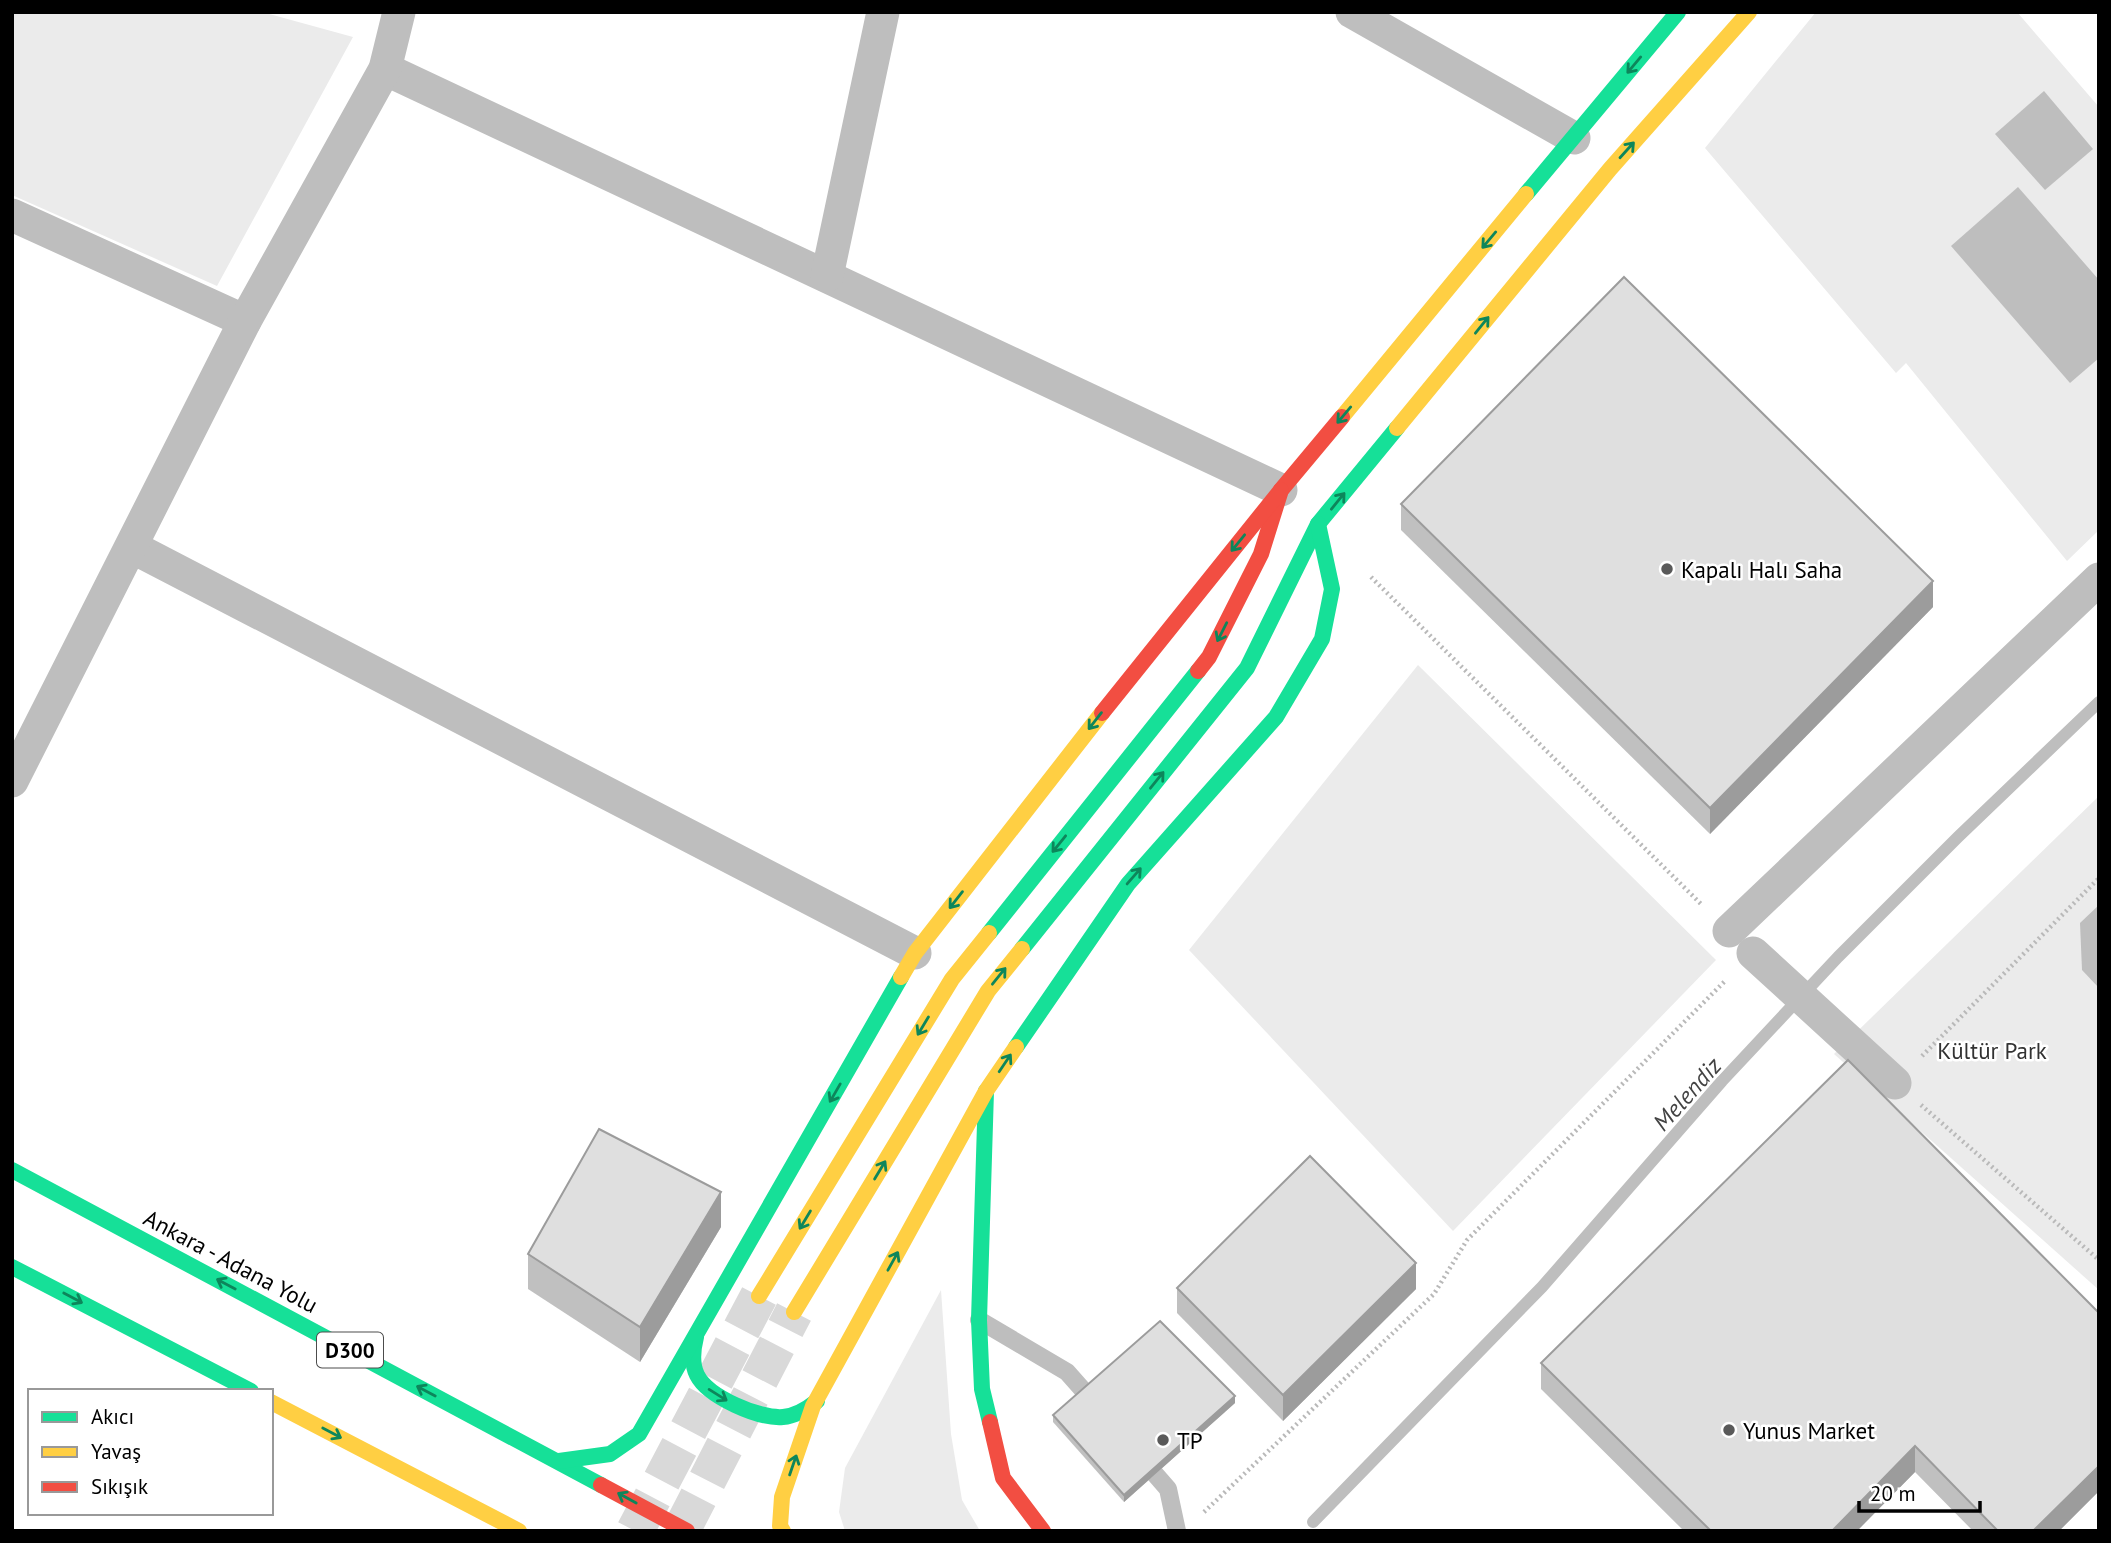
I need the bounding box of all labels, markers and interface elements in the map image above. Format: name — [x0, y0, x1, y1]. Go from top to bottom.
one-way arrow — [1627, 55, 1642, 73]
one-way arrow — [1619, 141, 1635, 159]
one-way arrow — [1481, 230, 1497, 248]
one-way arrow — [1474, 316, 1490, 334]
one-way arrow — [1336, 405, 1352, 423]
one-way arrow — [1330, 492, 1345, 510]
one-way arrow — [1230, 534, 1246, 552]
place label: Kapalı Halı Saha — [1681, 555, 1842, 584]
marker: Kapalı Halı Saha — [1659, 561, 1675, 577]
one-way arrow — [1214, 621, 1228, 642]
one-way arrow — [1088, 711, 1103, 729]
one-way arrow — [1149, 771, 1164, 789]
one-way arrow — [1052, 834, 1067, 853]
one-way arrow — [1126, 868, 1142, 886]
one-way arrow — [948, 891, 963, 909]
one-way arrow — [991, 968, 1007, 986]
one-way arrow — [916, 1015, 930, 1035]
park label: Kültür Park — [1937, 1036, 2047, 1065]
water label: Melendiz — [1646, 1050, 1728, 1137]
one-way arrow — [998, 1054, 1012, 1073]
one-way arrow — [828, 1082, 842, 1102]
one-way arrow — [873, 1160, 887, 1180]
street label: Ankara - Adana Yolu — [139, 1203, 323, 1319]
one-way arrow — [798, 1210, 812, 1230]
one-way arrow — [887, 1251, 900, 1272]
one-way arrow — [216, 1277, 236, 1291]
one-way arrow — [62, 1292, 83, 1305]
road number: D300 — [317, 1332, 383, 1368]
one-way arrow — [417, 1383, 437, 1397]
one-way arrow — [708, 1387, 727, 1402]
legend — [28, 1389, 273, 1515]
text: Akıcı — [91, 1403, 134, 1430]
place label: Yunus Market — [1743, 1416, 1875, 1445]
marker: Yunus Market — [1721, 1422, 1737, 1438]
place label: TP — [1177, 1426, 1203, 1455]
one-way arrow — [321, 1427, 342, 1440]
marker: TP — [1155, 1432, 1171, 1448]
text: Yavaş — [91, 1438, 141, 1465]
one-way arrow — [787, 1454, 800, 1476]
scale bar — [1859, 1470, 1980, 1514]
text: Sıkışık — [91, 1473, 148, 1500]
text: 20 m — [1870, 1480, 1916, 1507]
one-way arrow — [617, 1491, 638, 1504]

